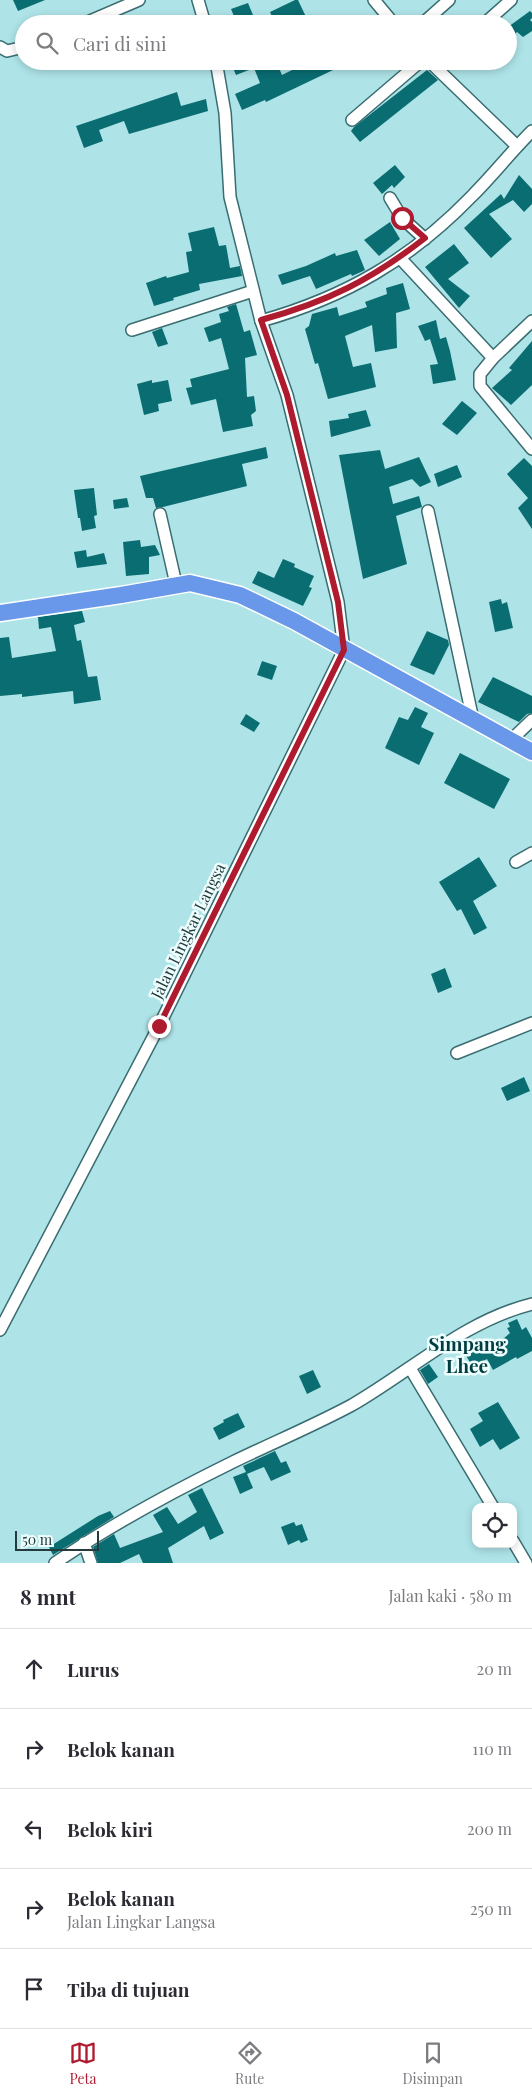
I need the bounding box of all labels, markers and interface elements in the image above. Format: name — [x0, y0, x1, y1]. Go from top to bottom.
search box — [15, 15, 517, 70]
icon: search — [33, 29, 61, 57]
text: Cari di sini — [73, 30, 167, 56]
route start — [391, 207, 414, 230]
street label: Jalan Lingkar Langsa — [145, 859, 230, 1003]
route end — [148, 1015, 171, 1038]
district label: Simpang Lhee — [428, 1330, 506, 1378]
map controls — [472, 1503, 517, 1548]
button: locate — [472, 1503, 517, 1548]
scale bar — [15, 1528, 99, 1551]
text: 50 m — [22, 1530, 52, 1549]
text: 8 mnt — [20, 1582, 76, 1610]
text: Jalan kaki · 580 m — [389, 1585, 512, 1606]
icon: ahead — [20, 1655, 48, 1683]
text: Lurus — [67, 1656, 119, 1682]
text: 20 m — [477, 1658, 512, 1679]
icon: right — [20, 1735, 48, 1763]
text: Belok kanan — [67, 1736, 175, 1762]
text: 110 m — [472, 1738, 512, 1759]
icon: left — [20, 1815, 48, 1843]
text: Belok kiri — [67, 1816, 153, 1842]
text: 200 m — [467, 1818, 512, 1839]
text: Belok kanan — [67, 1885, 175, 1911]
icon: right — [20, 1895, 48, 1923]
text: 250 m — [470, 1898, 512, 1919]
text: Jalan Lingkar Langsa — [67, 1911, 215, 1932]
icon: arrive — [20, 1975, 48, 2003]
text: Tiba di tujuan — [67, 1976, 189, 2002]
tab: Peta — [69, 2039, 97, 2088]
tab: Rute — [235, 2039, 264, 2088]
tab: Disimpan — [402, 2039, 463, 2088]

